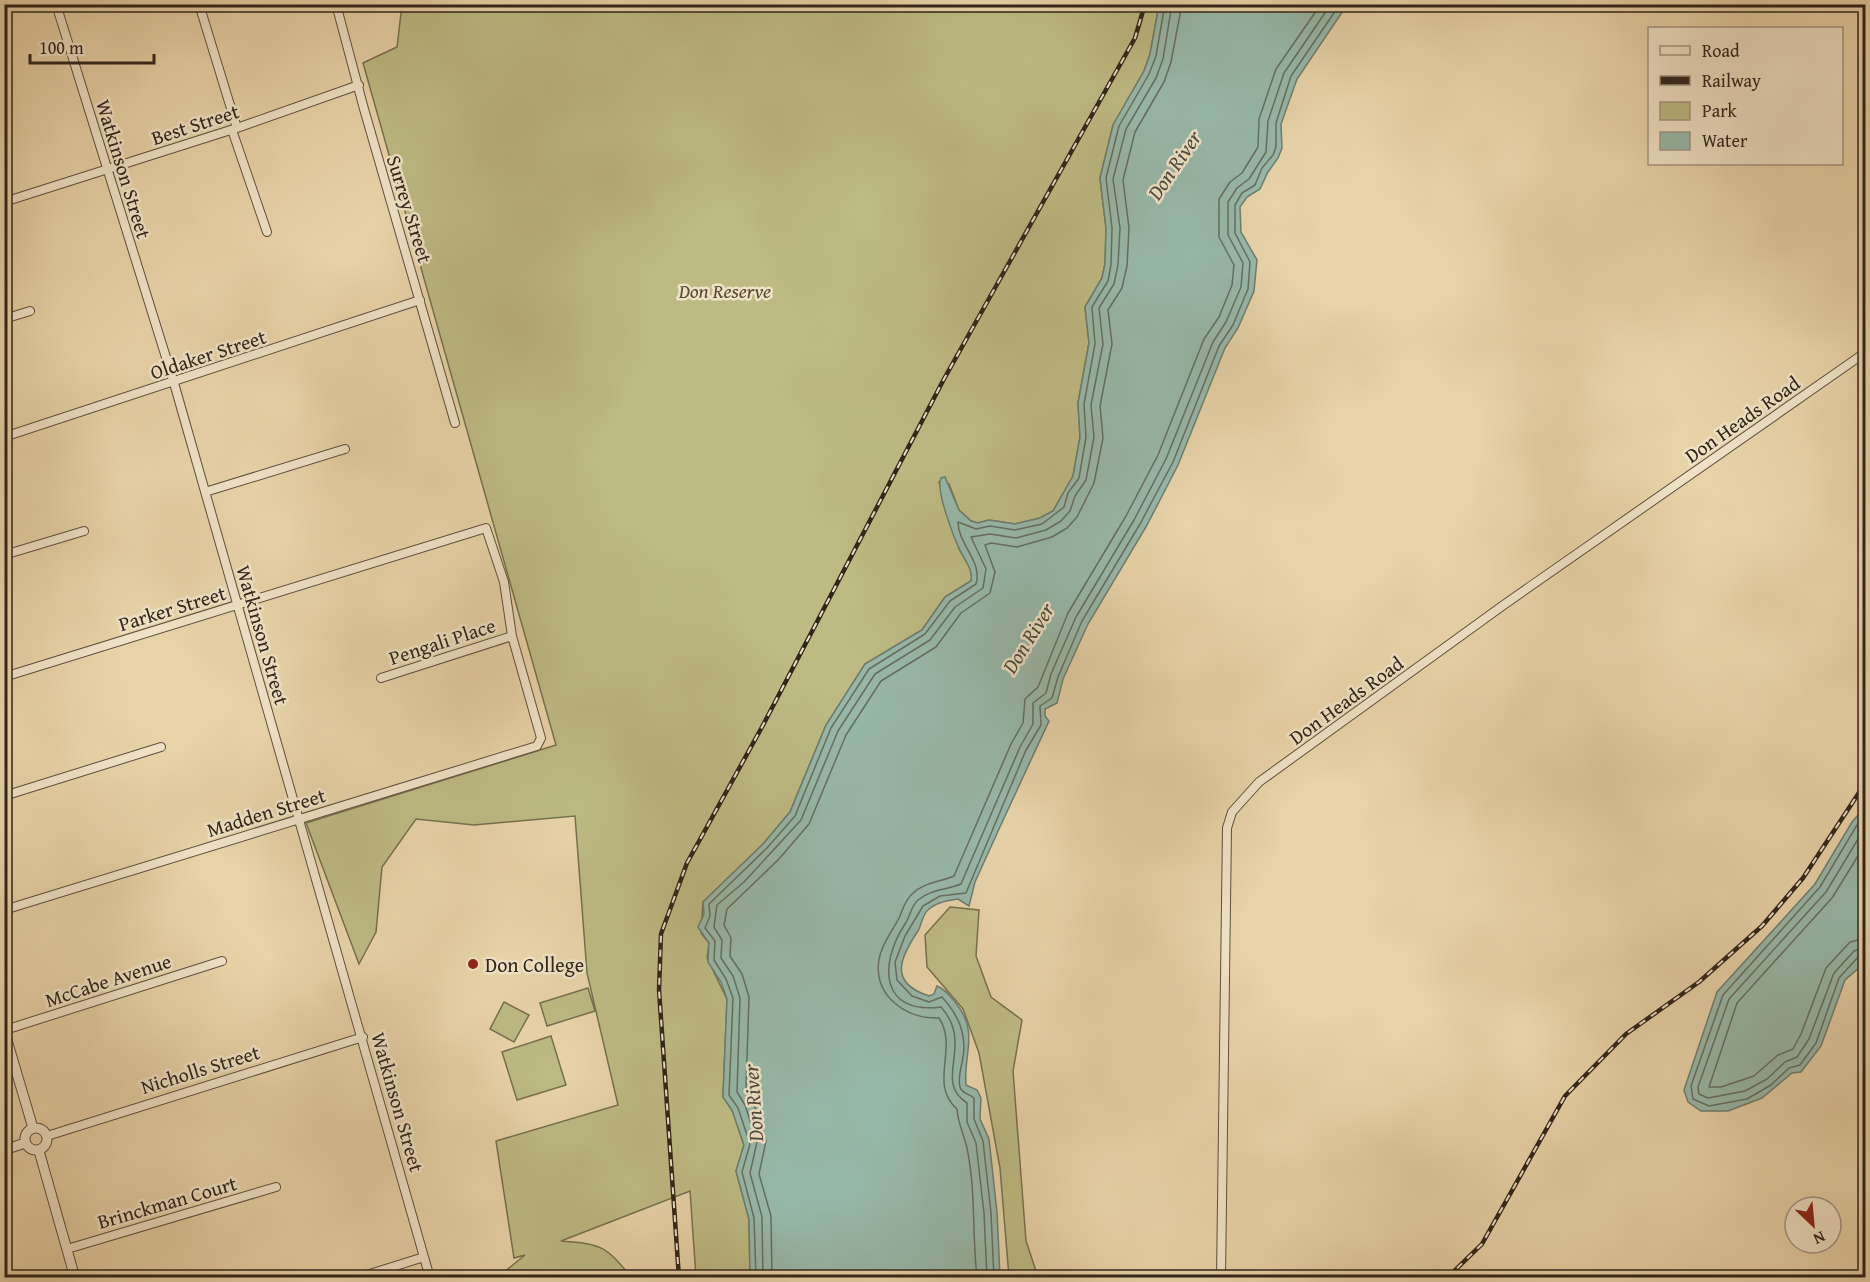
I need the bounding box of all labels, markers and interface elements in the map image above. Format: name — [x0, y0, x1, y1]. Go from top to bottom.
scale bar — [30, 27, 154, 65]
legend — [1648, 27, 1843, 165]
text: 100 m — [39, 34, 84, 61]
text: Road — [1702, 37, 1740, 64]
text: Railway — [1702, 67, 1761, 94]
street label: Watkinson Street — [89, 96, 159, 242]
street label: Best Street — [147, 96, 243, 152]
text: Park — [1702, 97, 1738, 124]
water label: Don River — [1139, 123, 1209, 207]
text: Water — [1702, 127, 1748, 154]
street label: Surrey Street — [380, 152, 440, 266]
park label: Don Reserve — [678, 276, 771, 305]
street label: Oldaker Street — [146, 322, 270, 386]
street label: Don Heads Road — [1678, 368, 1806, 470]
street label: Watkinson Street — [229, 562, 297, 708]
street label: Parker Street — [115, 578, 229, 638]
water label: Don River — [994, 596, 1062, 680]
street label: Pengali Place — [385, 610, 499, 672]
street label: Don Heads Road — [1283, 648, 1409, 751]
street label: Madden Street — [203, 780, 329, 844]
street label: McCabe Avenue — [41, 946, 175, 1014]
place label: Don College — [485, 950, 584, 979]
marker: Don College — [466, 957, 480, 971]
street label: Watkinson Street — [364, 1029, 432, 1175]
street label: Nicholls Street — [137, 1037, 263, 1101]
water label: Don River — [735, 1062, 771, 1144]
street label: Brinckman Court — [94, 1168, 240, 1236]
north arrow — [1783, 1195, 1843, 1255]
text: N — [1809, 1225, 1830, 1252]

